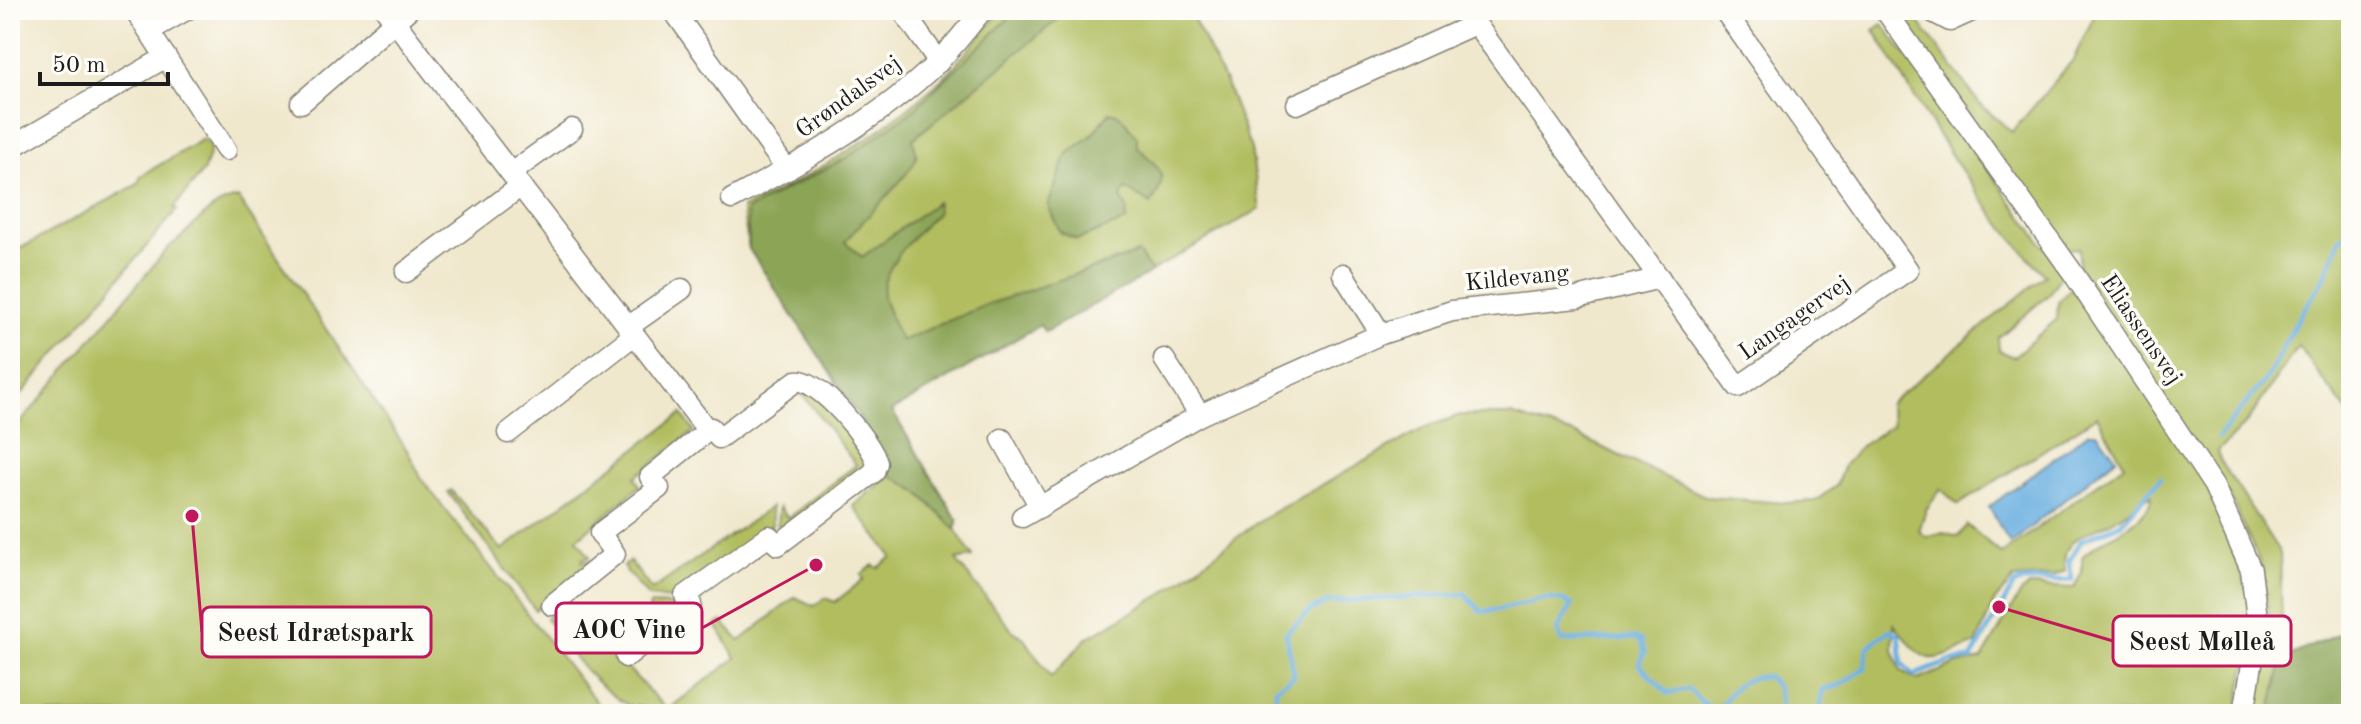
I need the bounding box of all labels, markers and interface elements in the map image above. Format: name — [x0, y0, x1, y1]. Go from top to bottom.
scale bar — [40, 36, 168, 86]
street label: Grøndalsvej — [792, 52, 906, 144]
text: 50 m — [52, 54, 106, 78]
street label: Kildevang — [1464, 262, 1570, 296]
street label: Eliassensvej — [2095, 271, 2186, 389]
street label: Langagervej — [1735, 272, 1855, 366]
callout: AOC Vine — [556, 603, 702, 653]
callout: Seest Idrætspark — [202, 607, 431, 657]
callout: Seest Mølleå — [2113, 616, 2291, 666]
text: AOC Vine — [572, 618, 686, 644]
text: Seest Idrætspark — [217, 621, 415, 647]
text: Seest Mølleå — [2129, 630, 2275, 656]

